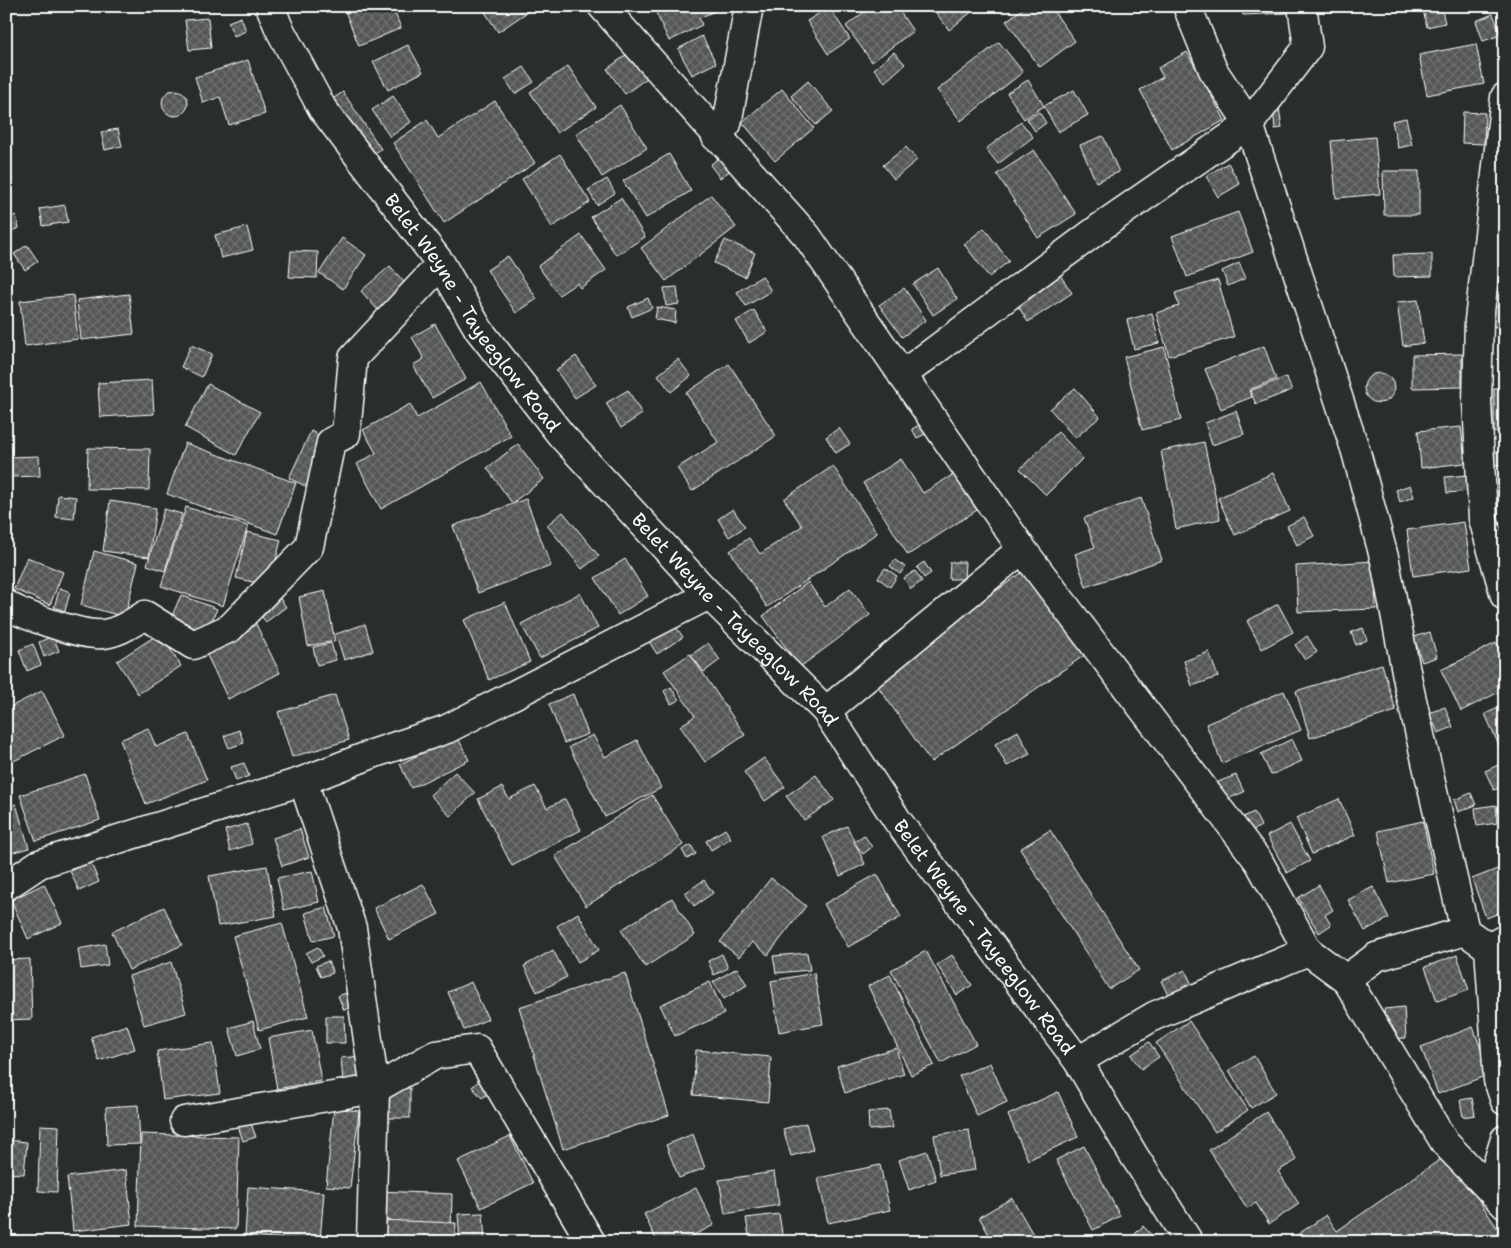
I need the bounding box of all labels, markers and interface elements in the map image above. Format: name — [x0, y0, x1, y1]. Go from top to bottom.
street label: Belet Weyne - Tayeeglow Road — [379, 189, 566, 437]
street label: Belet Weyne - Tayeeglow Road — [626, 507, 844, 731]
street label: Belet Weyne - Tayeeglow Road — [888, 814, 1081, 1060]

